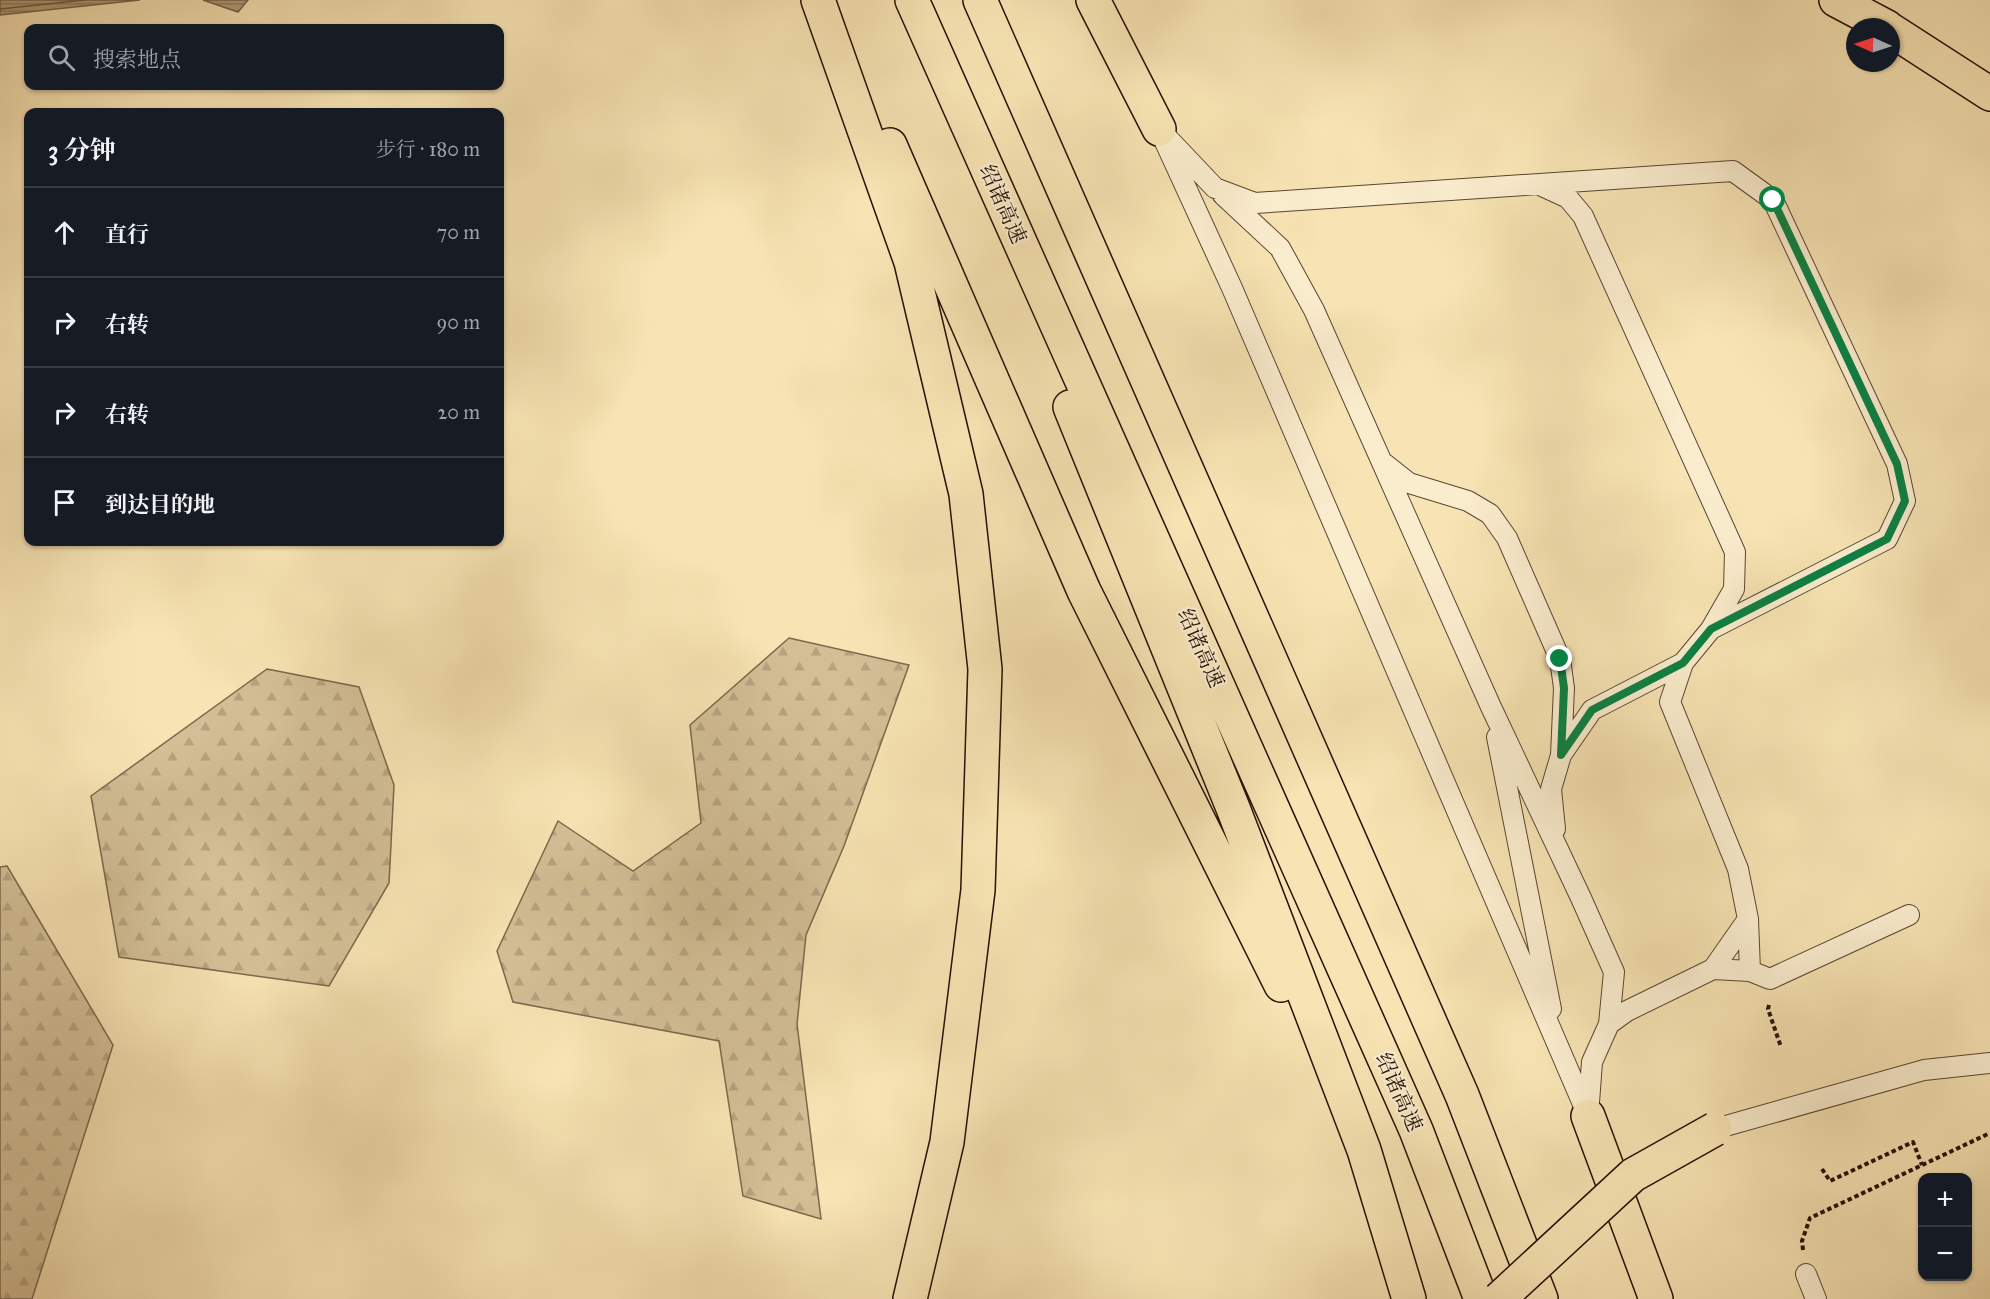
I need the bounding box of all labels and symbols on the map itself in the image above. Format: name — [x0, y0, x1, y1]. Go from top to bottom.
north arrow — [1846, 18, 1900, 72]
street label: 绍诸高速 — [974, 160, 1032, 248]
route start — [1759, 186, 1785, 212]
street label: 绍诸高速 — [1172, 604, 1230, 692]
route end — [1546, 645, 1572, 671]
street label: 绍诸高速 — [1370, 1048, 1428, 1136]

